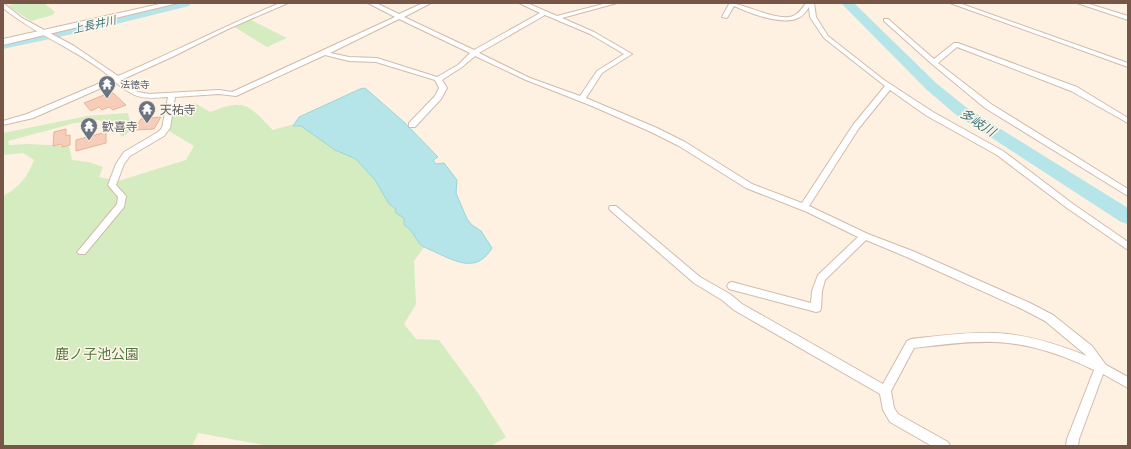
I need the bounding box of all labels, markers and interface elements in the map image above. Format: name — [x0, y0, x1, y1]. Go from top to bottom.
water label: 上長井川 — [71, 12, 118, 35]
temple icon: 法徳寺 — [97, 74, 117, 99]
place label: 法徳寺 — [120, 78, 150, 90]
temple icon: 天祐寺 — [137, 99, 157, 124]
place label: 天祐寺 — [160, 102, 196, 117]
water label: 多岐川 — [957, 105, 1000, 140]
temple icon: 歓喜寺 — [79, 116, 99, 141]
place label: 歓喜寺 — [102, 119, 138, 134]
park label: 鹿ノ子池公園 — [55, 345, 139, 362]

